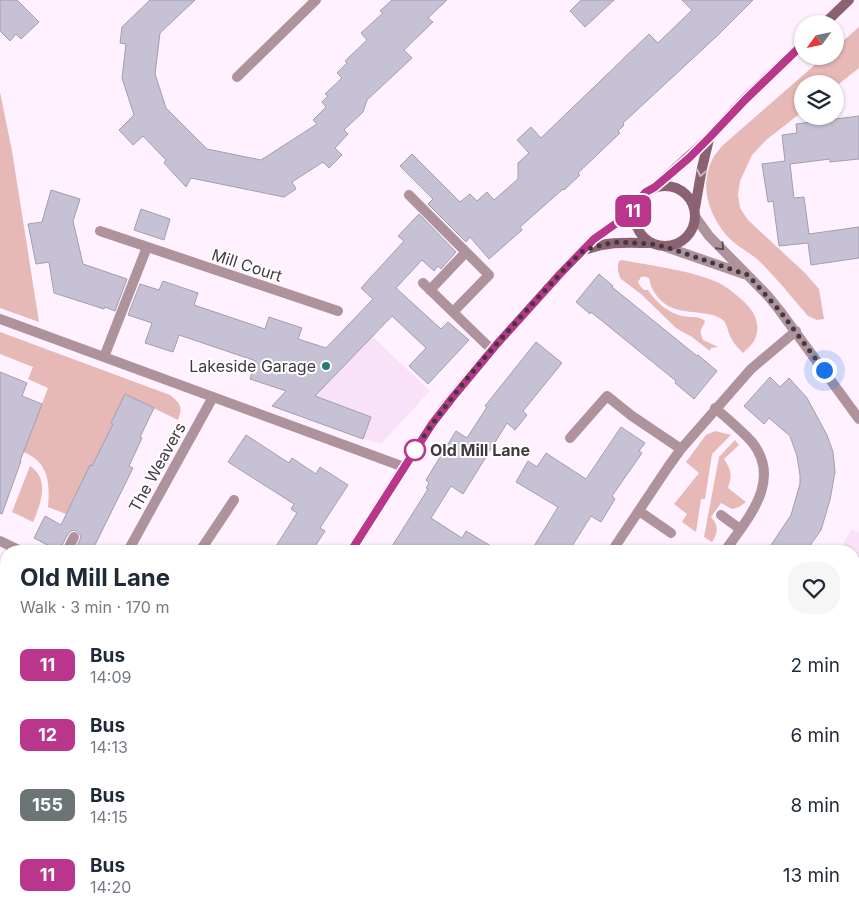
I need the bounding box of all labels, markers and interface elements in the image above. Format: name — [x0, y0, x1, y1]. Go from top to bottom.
north arrow — [794, 15, 844, 65]
map controls — [794, 15, 844, 125]
button: layers — [794, 75, 844, 125]
one-way arrow — [696, 169, 707, 177]
line badge: 11 — [610, 195, 656, 227]
text: 11 — [625, 200, 641, 221]
one-way arrow — [715, 242, 724, 251]
street label: Mill Court — [209, 244, 285, 286]
place label: Lakeside Garage — [189, 356, 316, 376]
your location — [812, 358, 837, 383]
marker: Lakeside Garage — [320, 360, 332, 372]
street label: The Weavers — [124, 419, 190, 515]
marker: Old Mill Lane — [404, 439, 426, 461]
place label: Old Mill Lane — [430, 440, 530, 460]
button: heart — [788, 562, 840, 614]
text: Old Mill Lane — [20, 563, 170, 592]
text: Walk · 3 min · 170 m — [20, 597, 169, 617]
text: Bus — [90, 644, 125, 667]
text: 11 — [40, 654, 55, 675]
text: 2 min — [791, 654, 840, 677]
text: 14:09 — [90, 667, 131, 687]
text: Bus — [90, 714, 125, 737]
text: 12 — [38, 724, 57, 745]
text: 6 min — [790, 724, 840, 747]
text: 14:13 — [90, 737, 128, 757]
text: Bus — [90, 784, 125, 807]
text: 155 — [32, 794, 63, 815]
text: 8 min — [790, 794, 840, 817]
text: 14:15 — [90, 807, 128, 827]
text: Bus — [90, 854, 125, 877]
text: 11 — [40, 864, 55, 885]
text: 13 min — [783, 864, 840, 887]
text: 14:20 — [90, 877, 131, 897]

